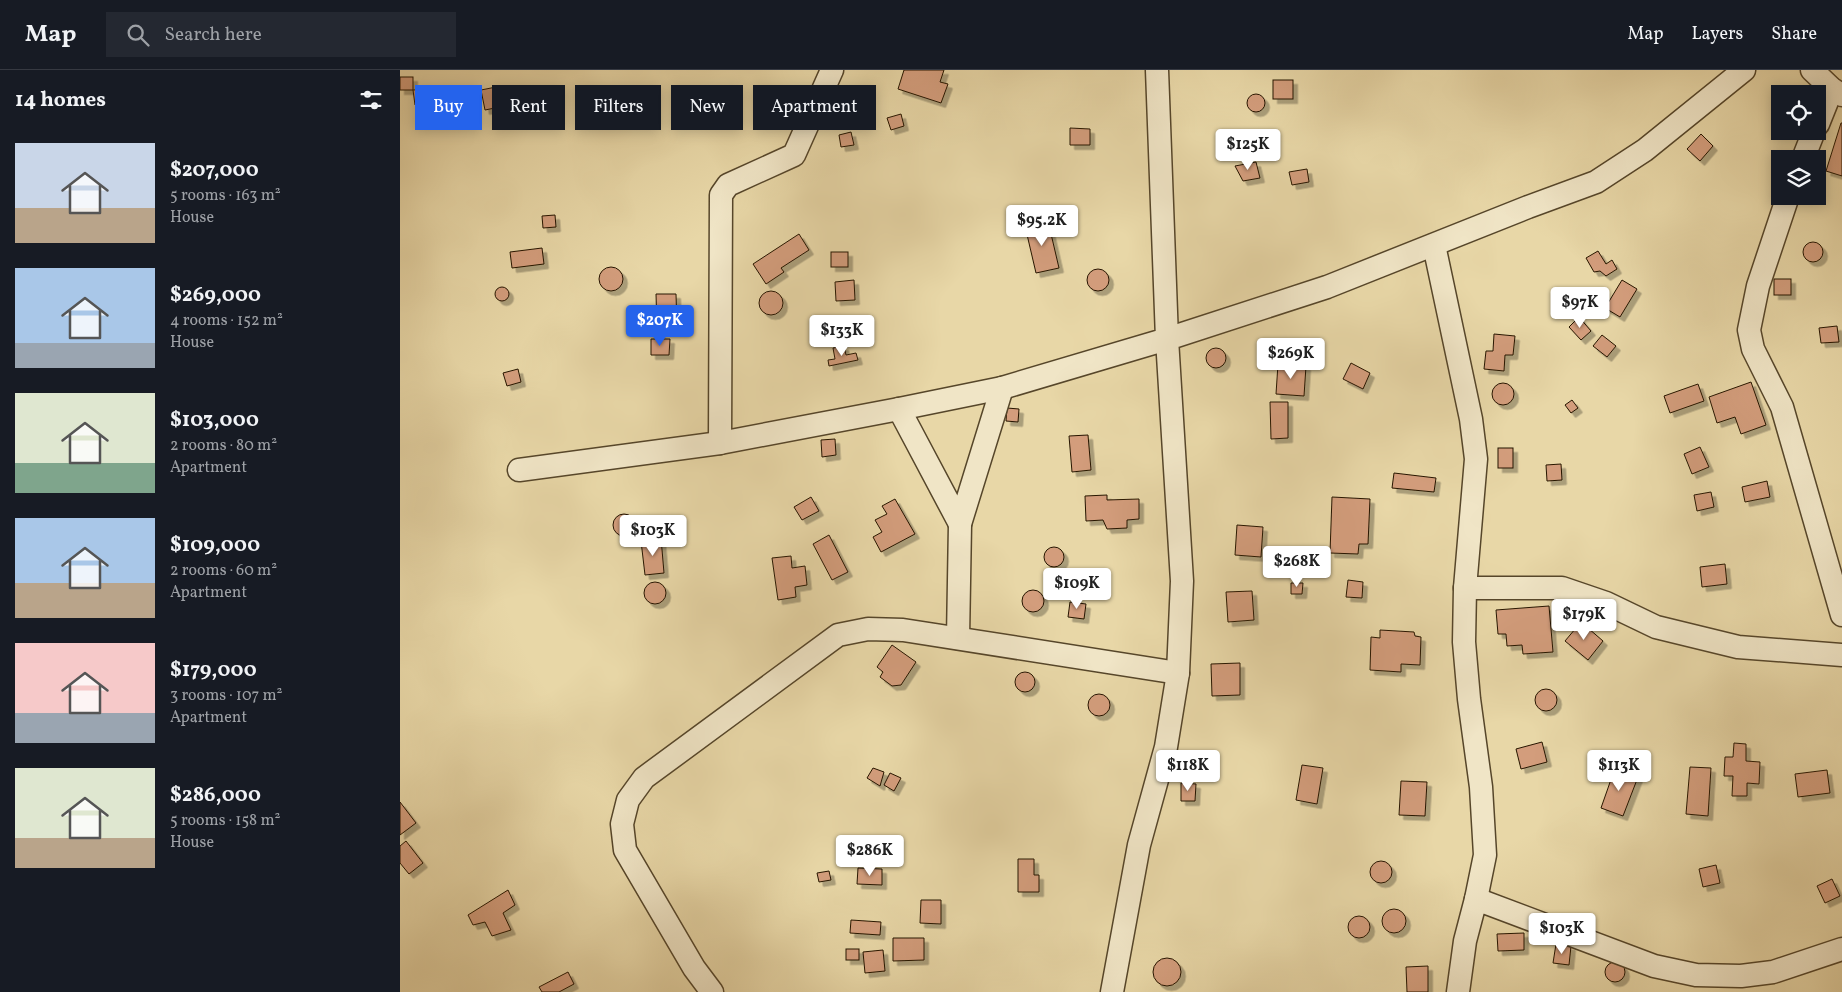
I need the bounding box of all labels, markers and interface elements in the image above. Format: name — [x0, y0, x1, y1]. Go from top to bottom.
search box — [106, 12, 456, 57]
text: Map — [25, 18, 76, 52]
icon: search — [124, 21, 152, 49]
text: Search here — [164, 22, 262, 48]
text: Map — [1627, 22, 1663, 47]
text: Layers — [1691, 22, 1743, 47]
text: Share — [1771, 22, 1817, 47]
chip: Buy — [415, 85, 482, 130]
chip: Rent — [492, 85, 565, 130]
chip: Filters — [575, 85, 661, 130]
chip: New — [671, 85, 743, 130]
chip: Apartment — [753, 85, 876, 130]
map controls — [1771, 85, 1826, 205]
button: locate — [1771, 85, 1826, 140]
text: 14 homes — [15, 86, 106, 115]
icon: filters — [357, 86, 385, 114]
pin: $125K — [1213, 128, 1283, 171]
text: $125K — [1227, 134, 1269, 156]
button: layers — [1771, 150, 1826, 205]
text: $207,000 — [170, 156, 259, 185]
icon: home — [55, 163, 115, 223]
text: 5 rooms · 163 m² — [170, 185, 281, 207]
pin: $95.2K — [1001, 204, 1083, 247]
text: House — [170, 207, 214, 229]
text: $95.2K — [1017, 210, 1067, 232]
text: $269,000 — [170, 281, 261, 310]
pin: $97K — [1550, 286, 1610, 329]
icon: home — [55, 288, 115, 348]
text: $97K — [1562, 292, 1599, 314]
pin: $207K — [625, 304, 695, 347]
text: 4 rooms · 152 m² — [170, 310, 283, 332]
text: $207K — [637, 310, 683, 332]
pin: $133K — [807, 314, 877, 357]
text: $133K — [820, 320, 864, 342]
text: House — [170, 332, 214, 354]
pin: $269K — [1256, 338, 1326, 380]
text: $269K — [1268, 343, 1314, 365]
text: $103,000 — [170, 406, 259, 435]
icon: home — [55, 413, 115, 473]
text: 2 rooms · 80 m² — [170, 435, 277, 457]
text: Apartment — [170, 457, 247, 479]
pin: $103K — [618, 514, 688, 557]
text: $103K — [631, 520, 675, 542]
text: $109,000 — [170, 531, 260, 560]
icon: home — [55, 538, 115, 598]
pin: $268K — [1262, 546, 1332, 588]
text: $268K — [1274, 551, 1320, 573]
text: 2 rooms · 60 m² — [170, 560, 277, 582]
pin: $109K — [1042, 568, 1112, 610]
text: $109K — [1054, 573, 1100, 595]
text: Apartment — [170, 582, 247, 604]
pin: $179K — [1549, 598, 1619, 641]
text: $179K — [1562, 604, 1606, 626]
text: $179,000 — [170, 656, 257, 685]
icon: home — [55, 663, 115, 723]
text: 3 rooms · 107 m² — [170, 685, 283, 707]
text: Apartment — [170, 707, 247, 729]
pin: $118K — [1153, 750, 1223, 792]
pin: $113K — [1584, 750, 1654, 792]
text: $118K — [1167, 755, 1209, 777]
text: $113K — [1598, 755, 1640, 777]
text: $286,000 — [170, 781, 261, 810]
icon: home — [55, 788, 115, 848]
text: 5 rooms · 158 m² — [170, 810, 280, 832]
text: House — [170, 832, 214, 854]
pin: $286K — [835, 834, 905, 877]
text: $286K — [847, 840, 893, 862]
pin: $103K — [1527, 912, 1597, 955]
text: $103K — [1540, 918, 1584, 940]

